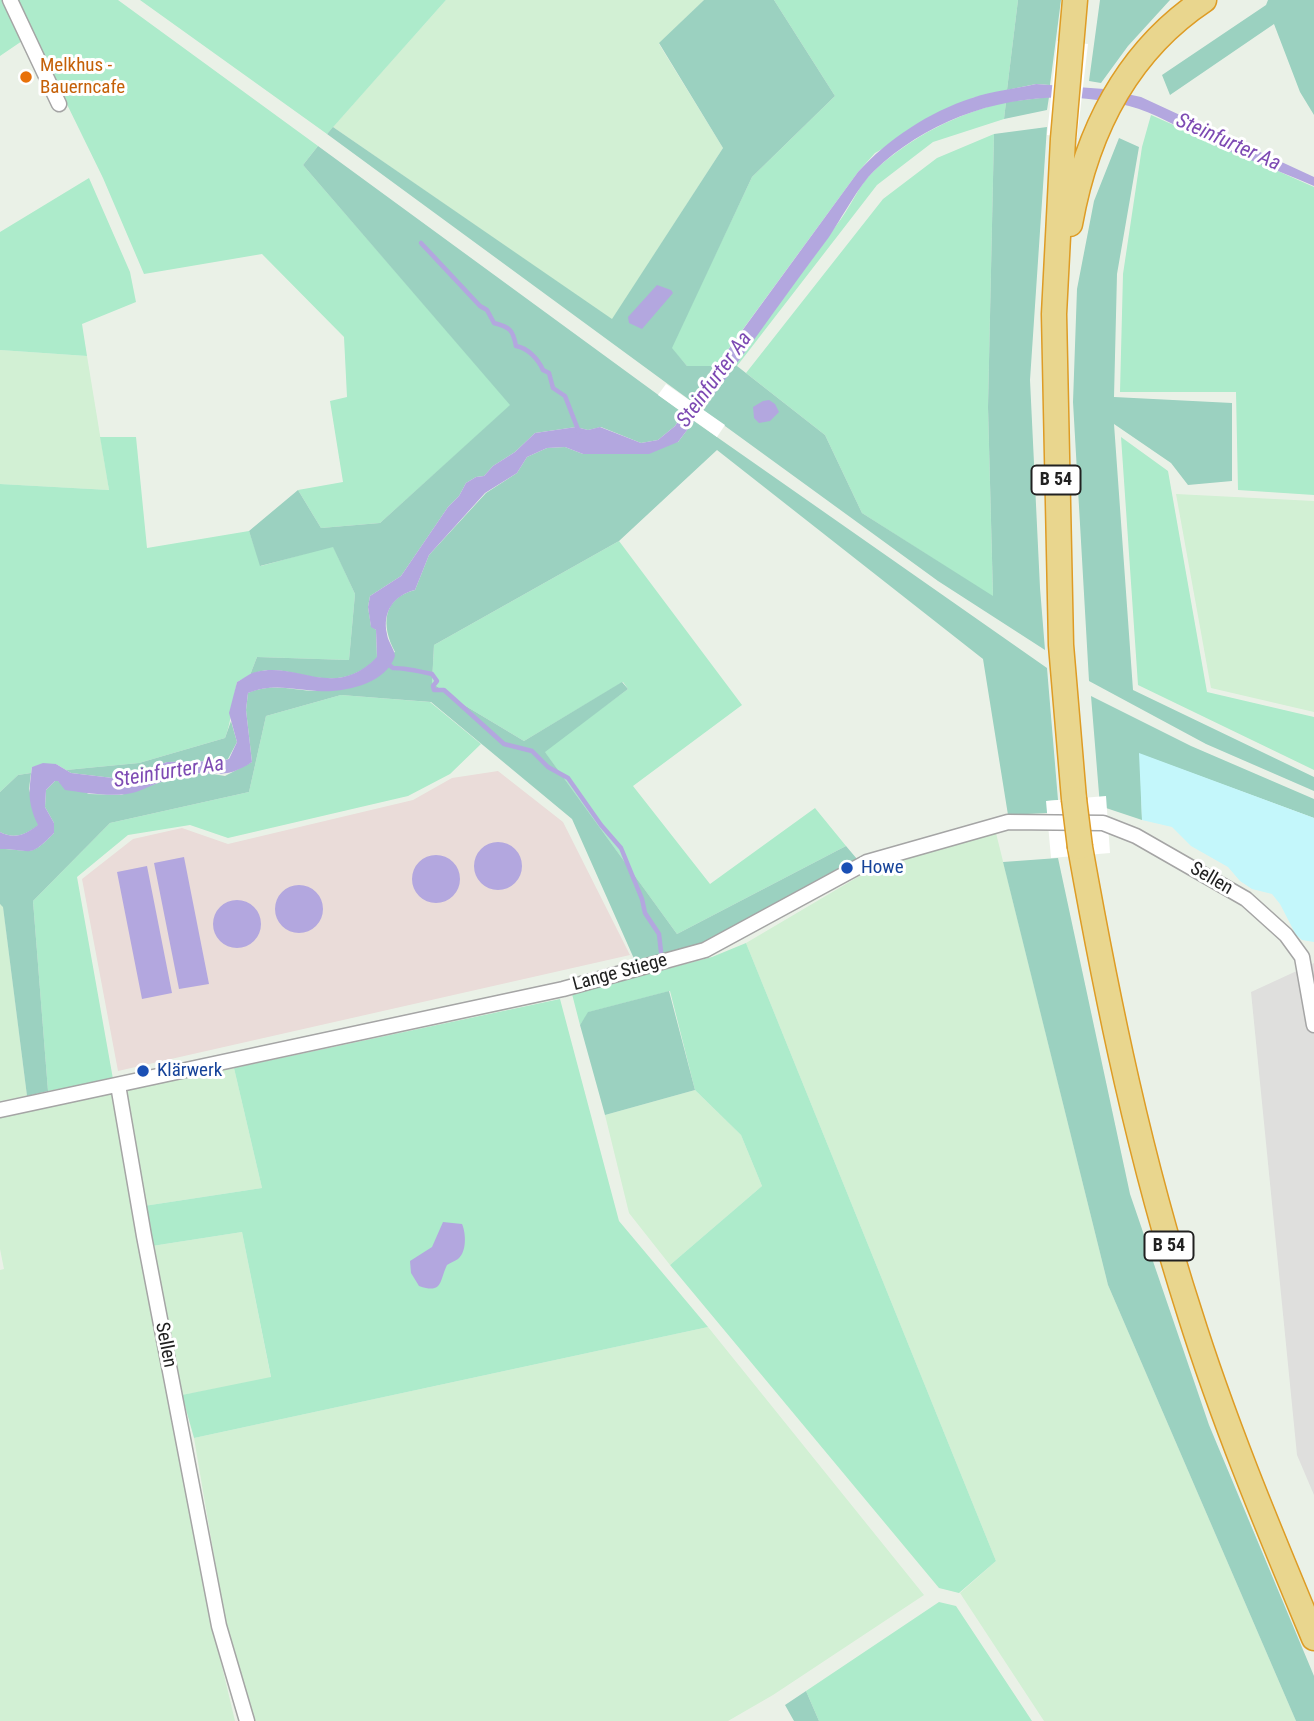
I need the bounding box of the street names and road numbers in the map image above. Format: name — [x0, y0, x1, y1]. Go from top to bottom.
road number: B 54 — [1032, 466, 1080, 494]
street label: Sellen — [1186, 858, 1236, 900]
street label: Lange Stiege — [570, 949, 670, 997]
road number: B 54 — [1144, 1232, 1194, 1260]
street label: Sellen — [149, 1320, 181, 1370]

